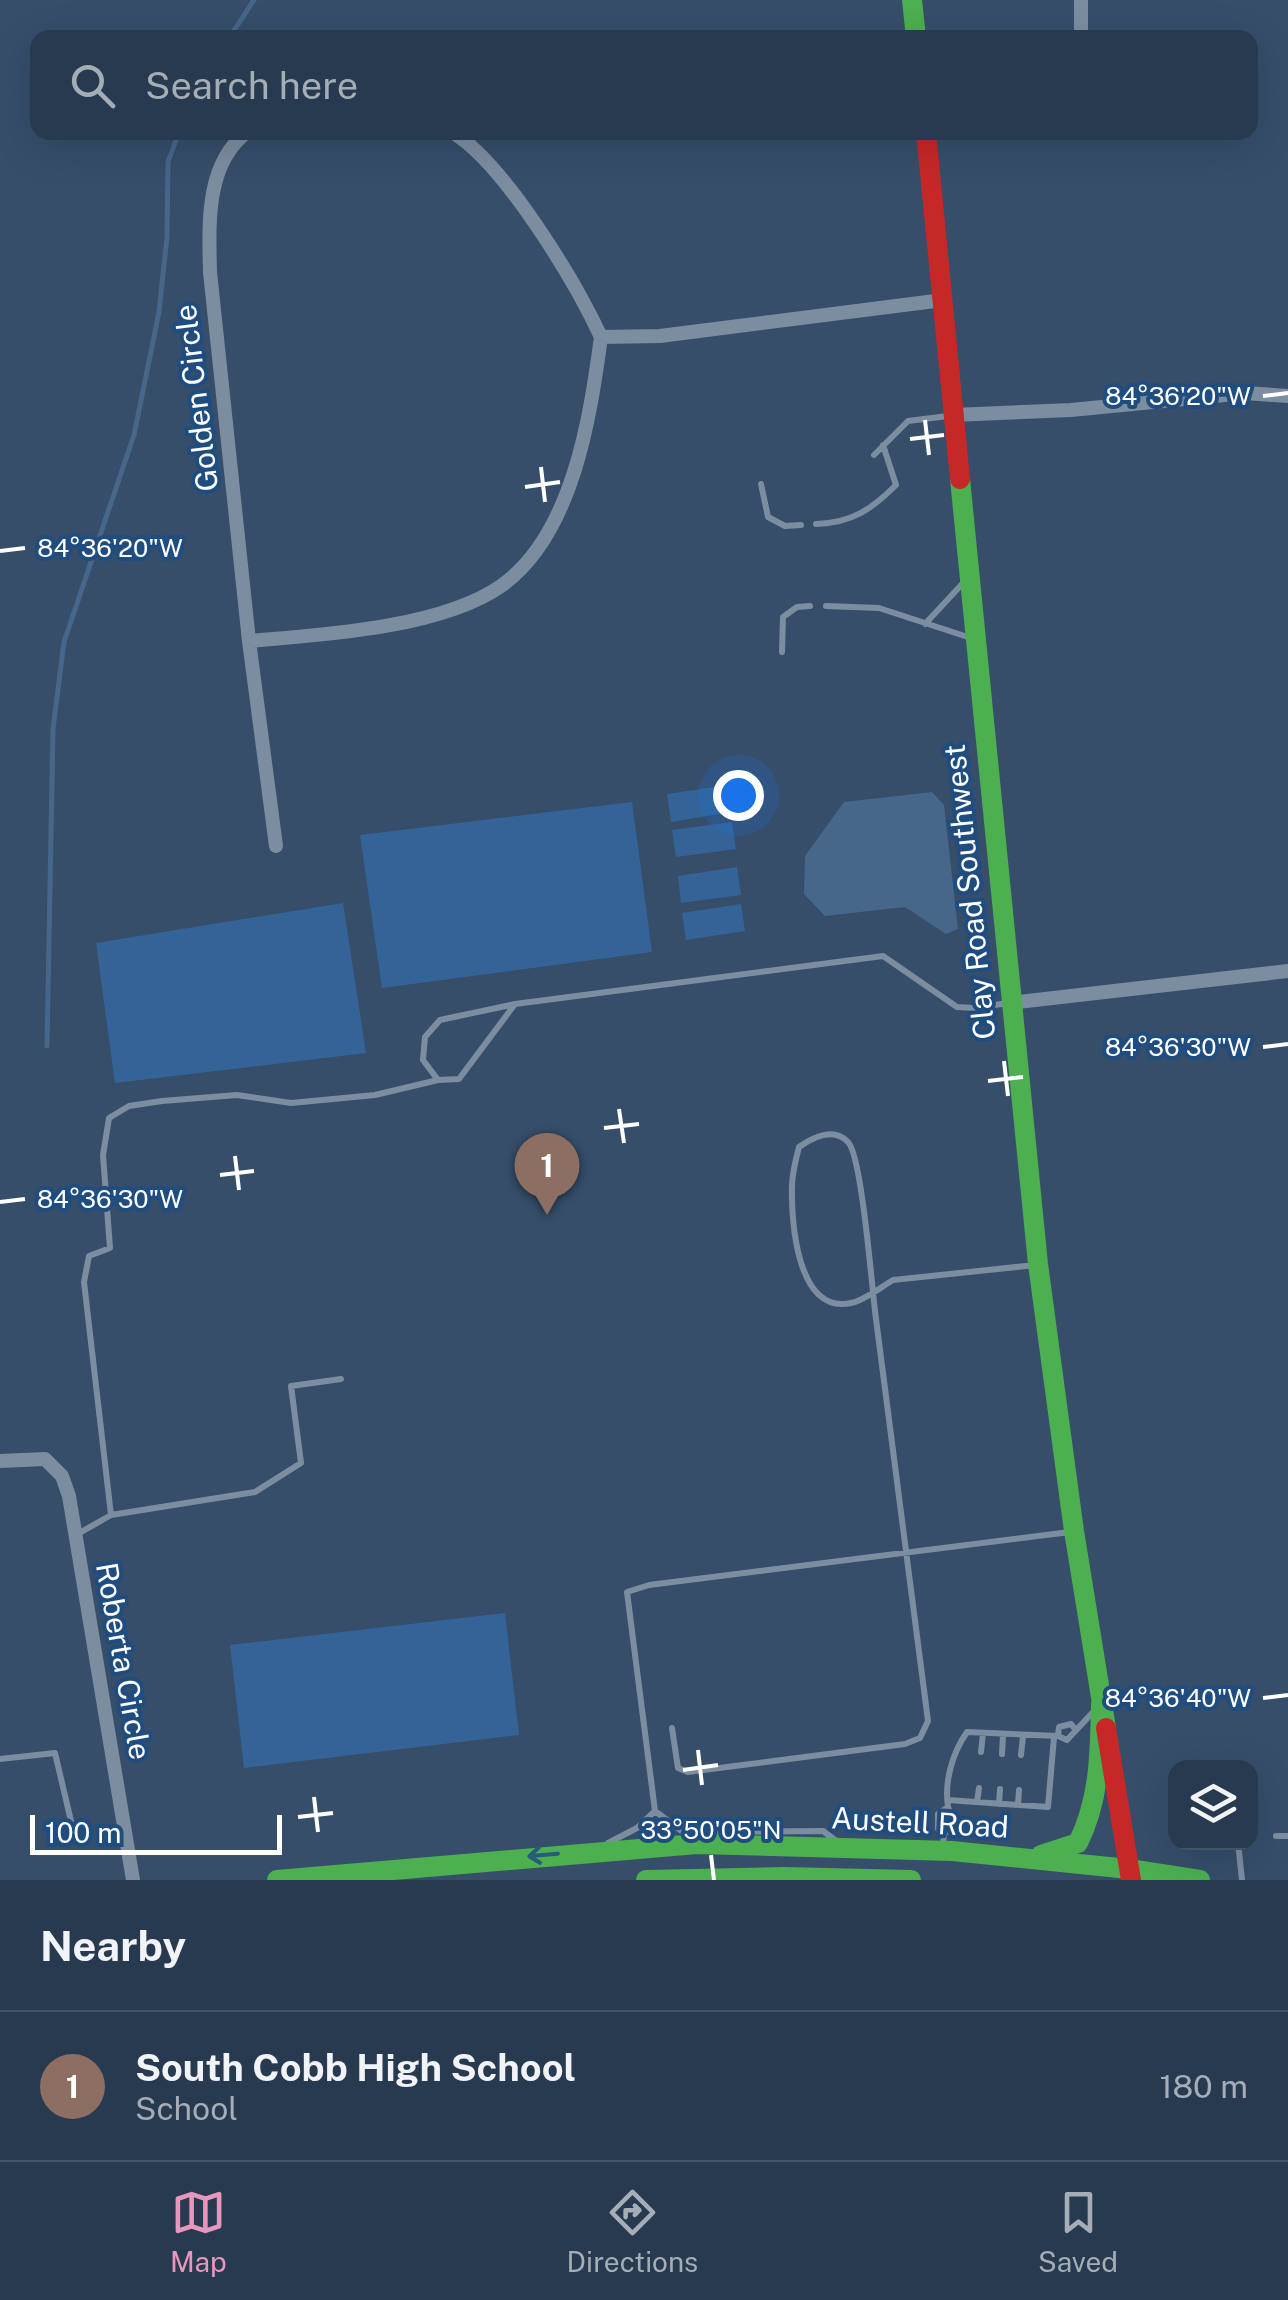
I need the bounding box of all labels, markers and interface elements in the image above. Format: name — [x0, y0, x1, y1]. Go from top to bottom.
search box — [30, 30, 1258, 140]
icon: search — [65, 58, 120, 113]
text: Search here — [145, 63, 358, 108]
street label: Golden Circle — [167, 303, 225, 493]
text: 84°36'20"W — [1105, 381, 1251, 411]
text: 84°36'20"W — [37, 533, 183, 563]
street label: Clay Road Southwest — [936, 743, 1002, 1041]
your location — [713, 770, 764, 821]
text: 84°36'30"W — [1105, 1032, 1251, 1062]
pin: 1 — [514, 1132, 580, 1215]
text: 84°36'30"W — [37, 1184, 183, 1214]
street label: Roberta Circle — [89, 1560, 159, 1762]
text: 84°36'40"W — [1105, 1683, 1251, 1713]
map controls — [1168, 1760, 1258, 1850]
button: layers — [1168, 1760, 1258, 1850]
street label: Austell Road — [830, 1799, 1010, 1845]
scale bar — [30, 1810, 282, 1854]
text: 33°50'05"N — [640, 1815, 782, 1845]
text: 100 m — [45, 1816, 122, 1849]
one-way arrow — [528, 1846, 560, 1865]
text: Nearby — [40, 1921, 186, 1970]
text: South Cobb High School — [135, 2045, 576, 2090]
text: 1 — [66, 2068, 79, 2105]
text: 180 m — [1159, 2068, 1248, 2105]
text: School — [135, 2090, 238, 2127]
tab: Map — [170, 2185, 227, 2278]
tab: Directions — [567, 2185, 698, 2278]
tab: Saved — [1038, 2185, 1118, 2278]

